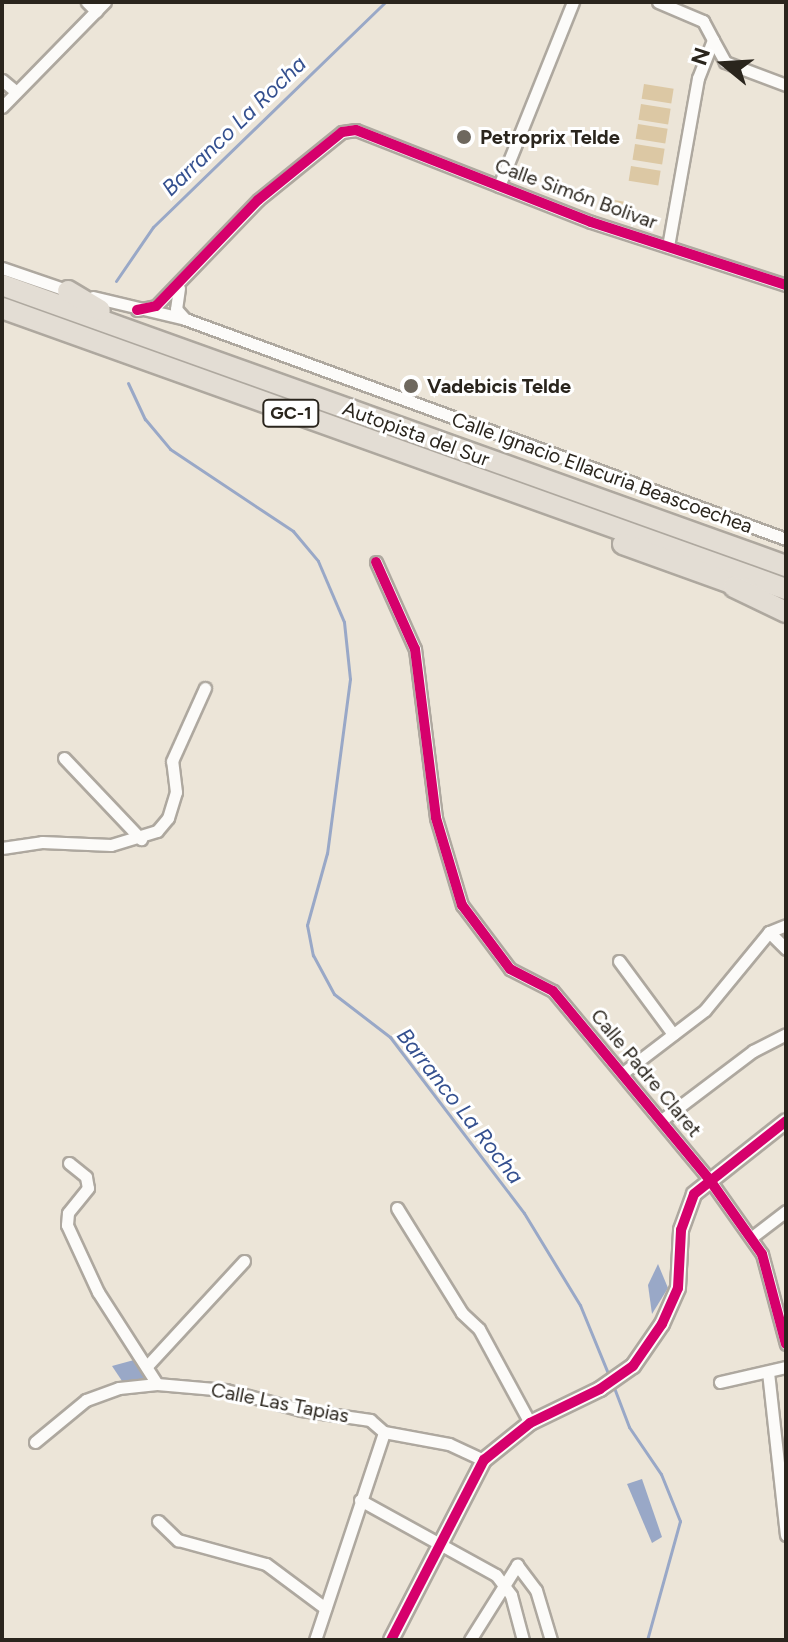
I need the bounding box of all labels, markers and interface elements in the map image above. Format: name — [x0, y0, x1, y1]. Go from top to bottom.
north arrow — [684, 24, 764, 104]
text: N — [685, 44, 716, 69]
water label: Barranco La Rocha — [156, 50, 312, 202]
place label: Petroprix Telde — [480, 125, 620, 149]
marker: Petroprix Telde — [455, 128, 473, 146]
street label: Calle Simón Bolivar — [492, 153, 660, 235]
place label: Vadebicis Telde — [427, 374, 571, 398]
marker: Vadebicis Telde — [402, 377, 420, 395]
street label: Autopista del Sur — [339, 396, 493, 472]
road number: GC-1 — [261, 399, 321, 427]
street label: Calle Ignacio Ellacuria Beascoechea — [448, 407, 756, 539]
street label: Calle Padre Claret — [586, 1004, 706, 1142]
water label: Barranco La Rocha — [391, 1023, 529, 1189]
street label: Calle Las Tapias — [209, 1378, 351, 1428]

